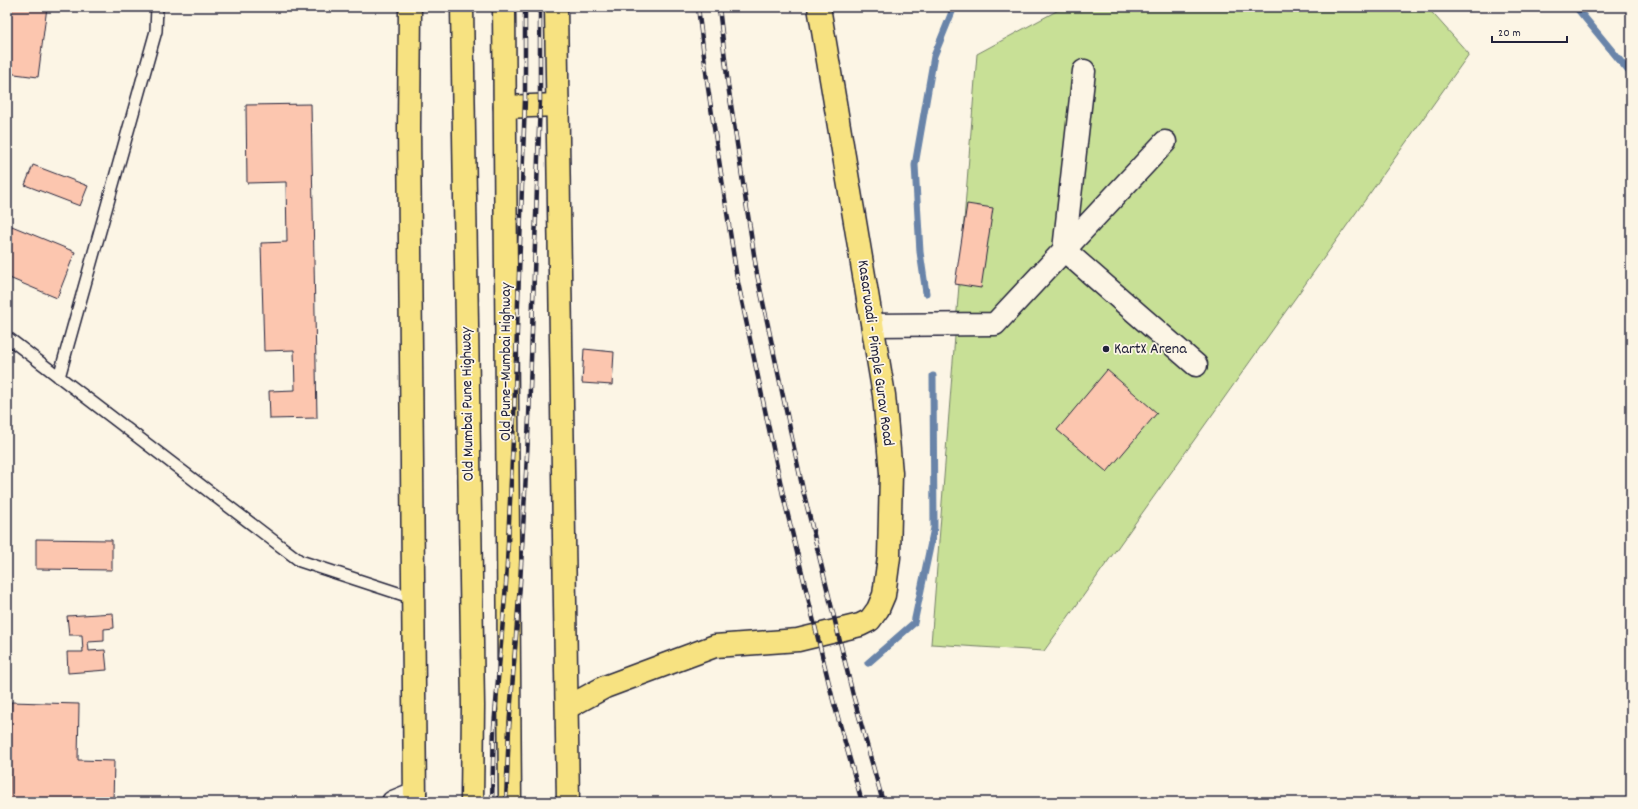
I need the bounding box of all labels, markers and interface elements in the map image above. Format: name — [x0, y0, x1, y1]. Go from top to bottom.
scale bar — [1492, 18, 1567, 44]
text: 20 m — [1498, 25, 1521, 42]
street label: Kasarwadi - Pimple Gurav Road — [851, 258, 899, 448]
street label: Old Pune–Mumbai Highway — [495, 282, 518, 441]
street label: Old Mumbai Pune Highway — [455, 326, 481, 481]
place label: KartX Arena — [1114, 338, 1187, 361]
marker: KartX Arena — [1101, 344, 1111, 354]

